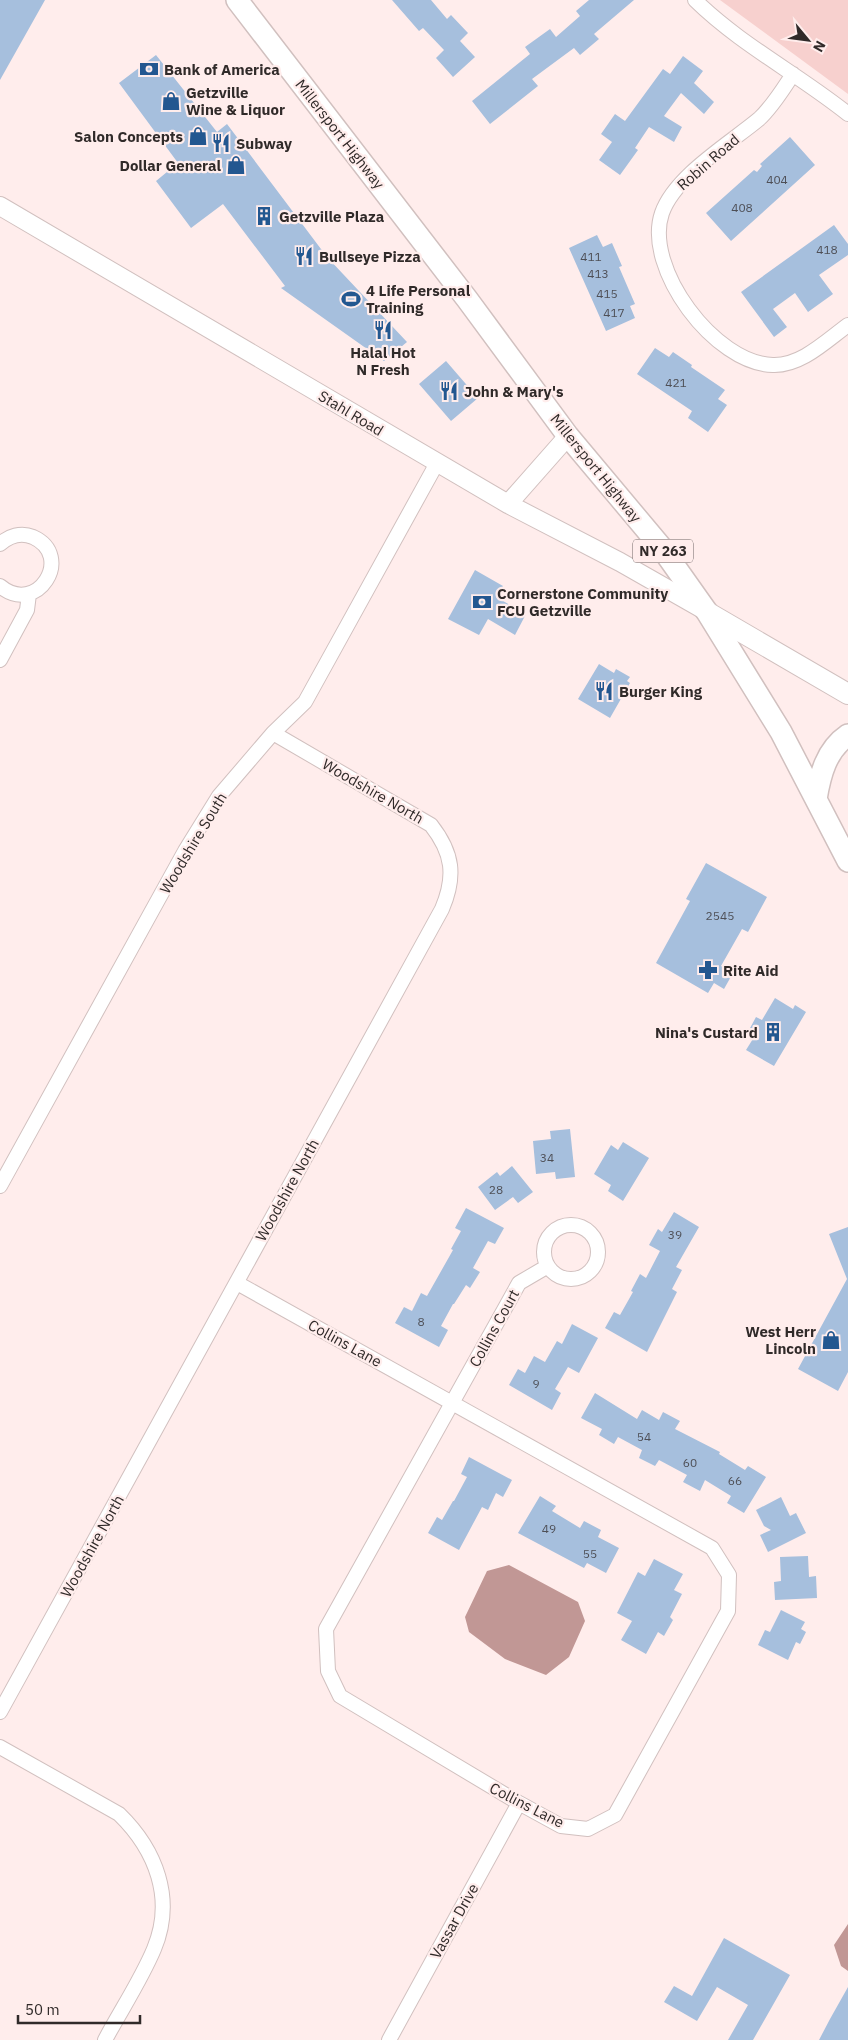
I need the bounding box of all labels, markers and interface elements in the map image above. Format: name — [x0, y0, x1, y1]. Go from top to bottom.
north arrow — [783, 15, 833, 65]
text: N — [809, 38, 830, 55]
bank icon: Bank of America — [138, 58, 160, 80]
place label: Bank of America — [164, 60, 280, 79]
street label: Millersport Highway — [291, 75, 389, 193]
place label: Getzville Wine & Liquor — [186, 83, 285, 119]
shop icon: Getzville Wine & Liquor — [160, 90, 182, 112]
shop icon: Salon Concepts — [187, 125, 209, 147]
place label: Salon Concepts — [74, 127, 183, 146]
street label: Robin Road — [673, 130, 743, 194]
restaurant icon: Subway — [210, 132, 232, 154]
place label: Subway — [236, 134, 292, 153]
shop icon: Dollar General — [225, 154, 247, 176]
place label: Dollar General — [119, 156, 221, 175]
house number: 404 — [766, 172, 788, 187]
house number: 408 — [731, 200, 753, 215]
building icon: Getzville Plaza — [253, 205, 275, 227]
place label: Getzville Plaza — [279, 207, 385, 226]
house number: 418 — [816, 242, 838, 257]
restaurant icon: Bullseye Pizza — [293, 245, 315, 267]
place label: Bullseye Pizza — [319, 247, 421, 266]
house number: 411 — [580, 249, 602, 264]
house number: 413 — [587, 266, 609, 281]
place label: 4 Life Personal Training — [366, 281, 471, 317]
house number: 415 — [596, 286, 618, 301]
sports icon: 4 Life Personal Training — [340, 288, 362, 310]
house number: 417 — [603, 305, 625, 320]
restaurant icon: Halal Hot N Fresh — [372, 319, 394, 341]
place label: Halal Hot N Fresh — [350, 343, 416, 379]
house number: 421 — [665, 375, 687, 390]
restaurant icon: John & Mary's — [438, 380, 460, 402]
place label: John & Mary's — [464, 382, 564, 401]
street label: Stahl Road — [315, 386, 387, 440]
street label: Millersport Highway — [546, 410, 646, 526]
road number: NY 263 — [633, 540, 693, 562]
place label: Cornerstone Community FCU Getzville — [497, 584, 668, 620]
bank icon: Cornerstone Community FCU Getzville — [471, 591, 493, 613]
restaurant icon: Burger King — [593, 680, 615, 702]
place label: Burger King — [619, 682, 703, 701]
street label: Woodshire North — [319, 754, 427, 828]
street label: Woodshire South — [155, 789, 231, 897]
house number: 2545 — [706, 908, 734, 923]
pharmacy icon: Rite Aid — [697, 959, 719, 981]
place label: Rite Aid — [723, 961, 779, 980]
building icon: Nina's Custard — [762, 1021, 784, 1043]
place label: Nina's Custard — [655, 1023, 758, 1042]
street label: Woodshire North — [251, 1136, 323, 1244]
house number: 34 — [540, 1150, 554, 1165]
house number: 28 — [489, 1182, 503, 1197]
house number: 39 — [668, 1227, 682, 1242]
street label: Collins Court — [465, 1286, 523, 1370]
house number: 8 — [417, 1314, 425, 1329]
street label: Collins Lane — [305, 1315, 385, 1371]
place label: West Herr Lincoln — [745, 1322, 816, 1358]
shop icon: West Herr Lincoln — [820, 1329, 842, 1351]
house number: 9 — [532, 1376, 540, 1391]
house number: 54 — [637, 1429, 651, 1444]
house number: 60 — [683, 1455, 697, 1470]
house number: 66 — [728, 1473, 742, 1488]
street label: Woodshire North — [56, 1492, 128, 1600]
house number: 49 — [542, 1521, 556, 1536]
house number: 55 — [583, 1546, 597, 1561]
street label: Collins Lane — [487, 1778, 567, 1832]
street label: Vassar Drive — [426, 1880, 482, 1962]
scale bar — [18, 1992, 140, 2024]
text: 50 m — [25, 2000, 60, 2019]

